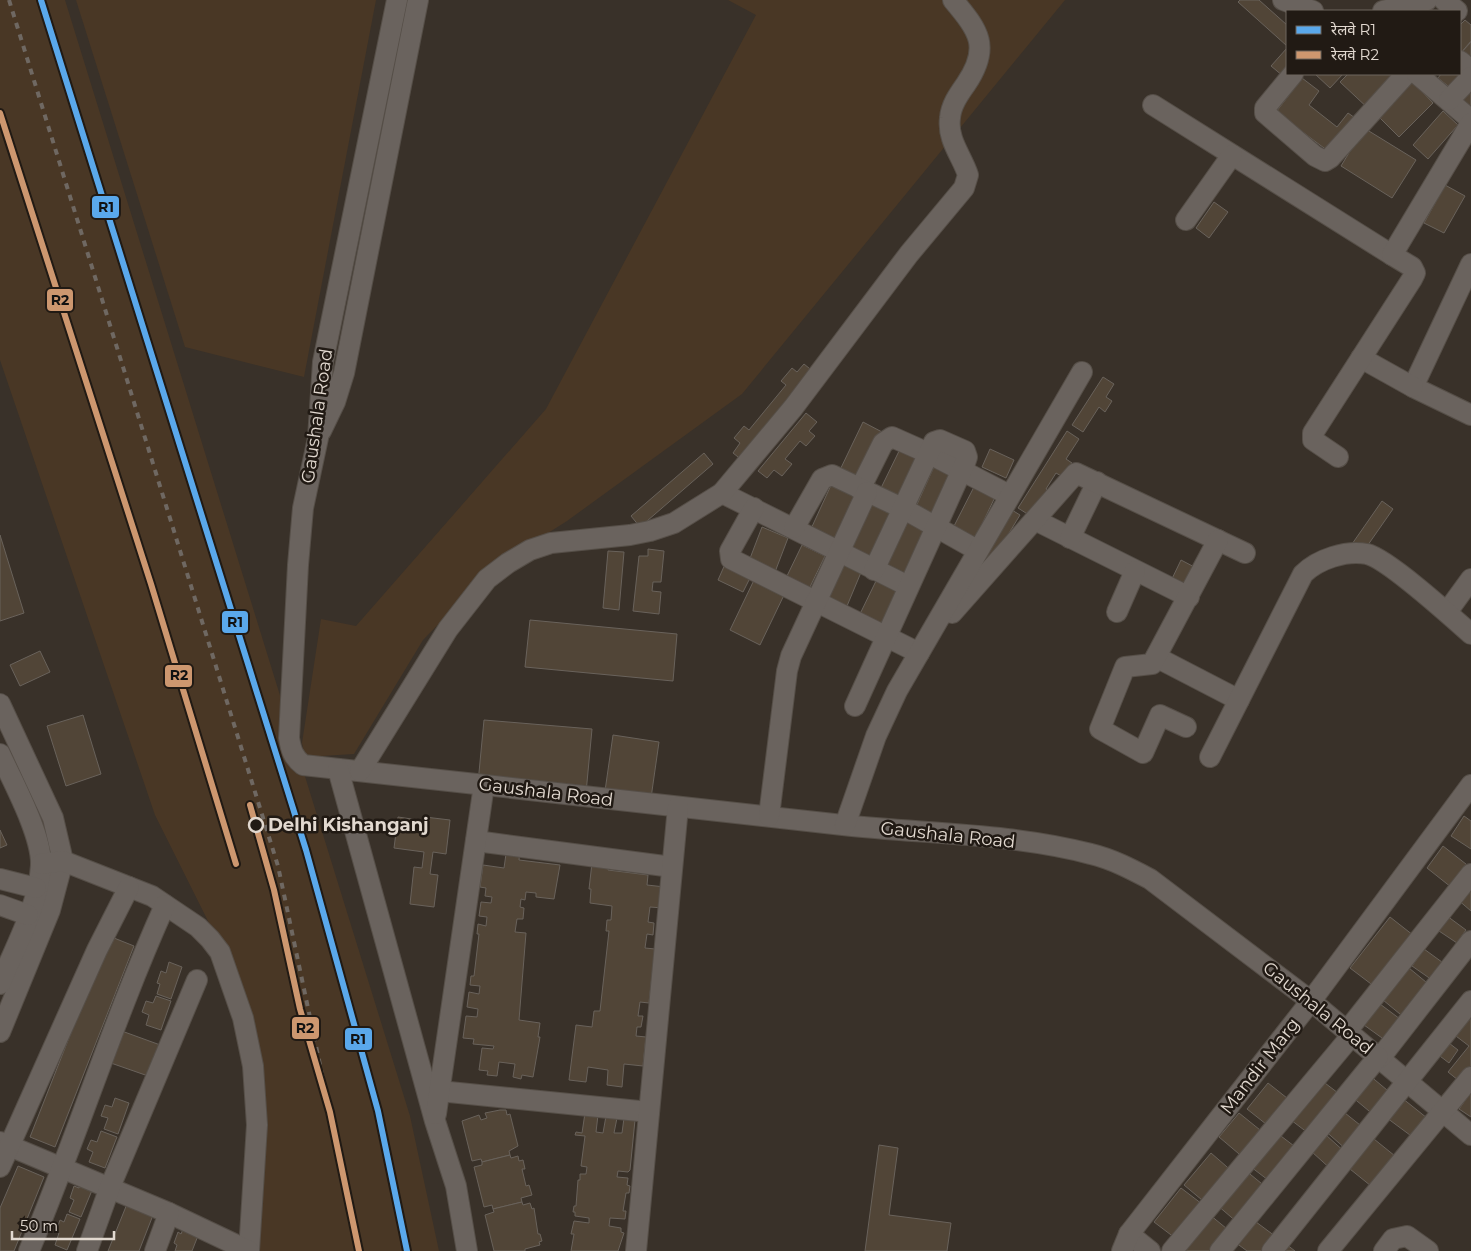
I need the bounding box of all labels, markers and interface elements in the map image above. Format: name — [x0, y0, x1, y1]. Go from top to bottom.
legend — [1286, 10, 1461, 75]
text: रेलवे R1 — [1330, 20, 1376, 39]
text: रेलवे R2 — [1330, 45, 1379, 64]
line badge: R1 — [91, 195, 120, 219]
text: R1 — [98, 198, 114, 216]
line badge: R2 — [46, 288, 74, 312]
text: R2 — [51, 291, 69, 309]
street label: Gaushala Road — [297, 347, 337, 485]
line badge: R1 — [221, 610, 249, 634]
text: R1 — [227, 613, 243, 631]
line badge: R2 — [164, 664, 193, 688]
text: R2 — [170, 666, 188, 684]
street label: Gaushala Road — [477, 773, 615, 811]
place label: Delhi Kishanganj — [268, 814, 429, 836]
marker: Delhi Kishanganj — [248, 817, 264, 833]
street label: Gaushala Road — [879, 817, 1017, 853]
street label: Gaushala Road — [1258, 957, 1378, 1059]
street label: Mandir Marg — [1216, 1013, 1304, 1119]
line badge: R2 — [291, 1016, 320, 1040]
text: R2 — [296, 1019, 314, 1037]
line badge: R1 — [344, 1027, 373, 1051]
text: R1 — [350, 1030, 366, 1048]
scale bar — [12, 1208, 115, 1240]
text: 50 m — [20, 1216, 58, 1235]

